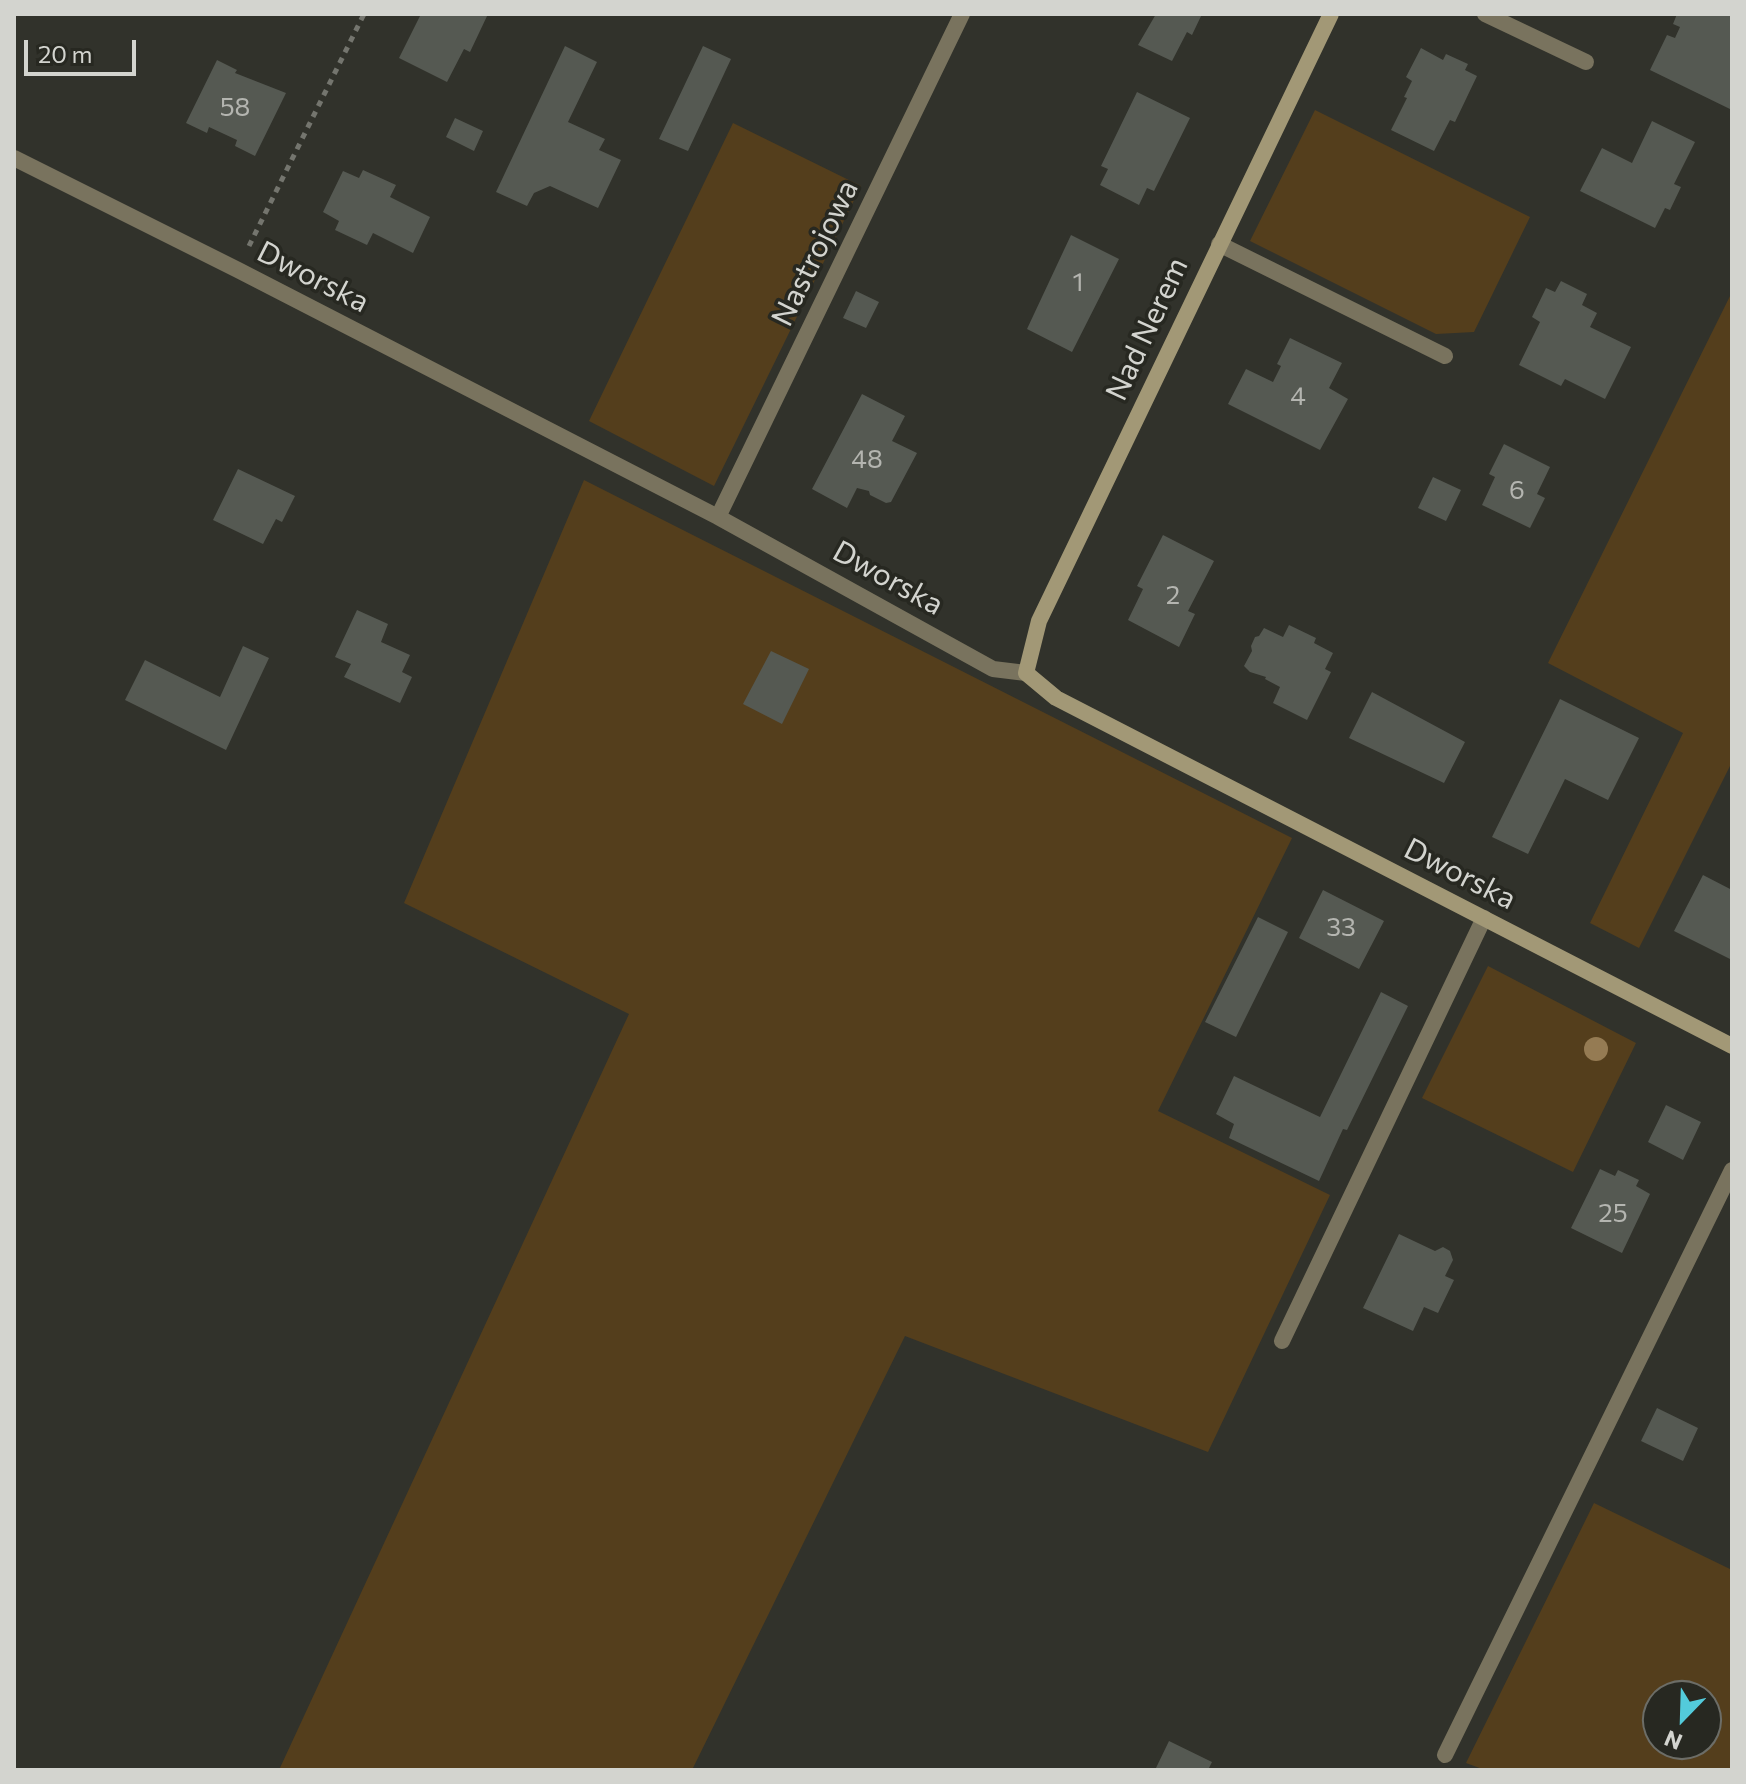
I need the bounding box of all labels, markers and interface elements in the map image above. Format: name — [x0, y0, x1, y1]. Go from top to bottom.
scale bar — [28, 24, 140, 74]
text: 20 m — [38, 39, 92, 68]
house number: 58 — [220, 91, 250, 123]
street label: Nastrojowa — [764, 174, 866, 332]
street label: Dworska — [251, 234, 375, 320]
street label: Nad Nerem — [1098, 252, 1196, 406]
house number: 1 — [1072, 266, 1084, 298]
house number: 4 — [1290, 380, 1306, 412]
house number: 48 — [851, 443, 883, 475]
house number: 6 — [1509, 474, 1525, 506]
street label: Dworska — [827, 533, 949, 623]
house number: 2 — [1166, 579, 1180, 611]
street label: Dworska — [1398, 831, 1522, 917]
house number: 33 — [1326, 911, 1356, 943]
house number: 25 — [1598, 1197, 1628, 1229]
north arrow — [1642, 1680, 1722, 1760]
text: N — [1660, 1725, 1686, 1756]

